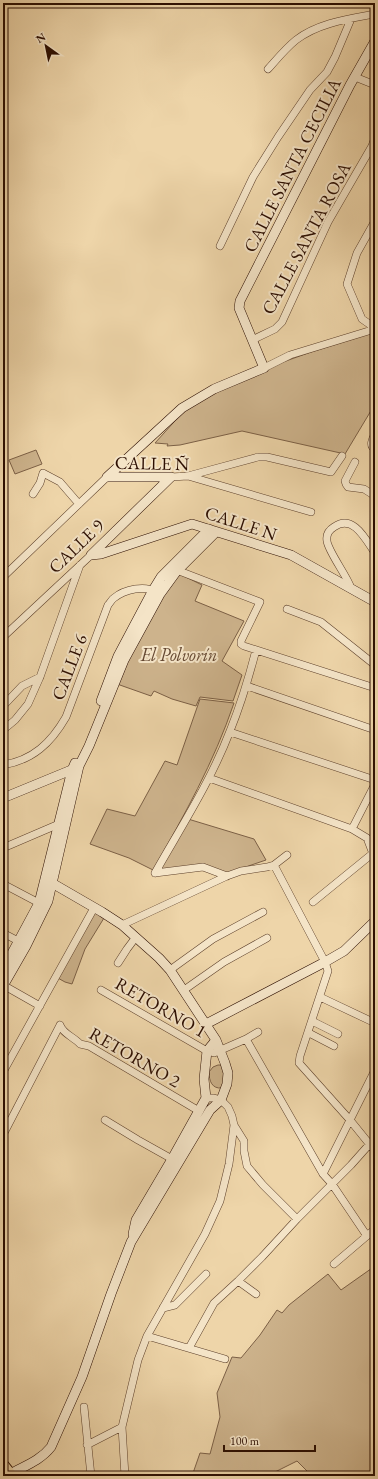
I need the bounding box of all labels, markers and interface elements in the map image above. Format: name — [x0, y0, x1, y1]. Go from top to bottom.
north arrow — [26, 26, 66, 66]
text: N — [33, 29, 48, 46]
street label: CALLE SANTA CECILIA — [238, 73, 346, 256]
street label: CALLE SANTA ROSA — [256, 157, 356, 318]
street label: CALLE Ñ — [115, 451, 190, 475]
street label: CALLE N — [202, 501, 281, 546]
street label: CALLE 9 — [43, 514, 109, 578]
street label: CALLE 6 — [46, 630, 92, 703]
park label: El Polvorín — [140, 643, 217, 666]
street label: RETORNO 1 — [111, 972, 211, 1042]
street label: RETORNO 2 — [85, 1022, 185, 1093]
scale bar — [224, 1427, 315, 1453]
text: 100 m — [230, 1433, 260, 1449]

